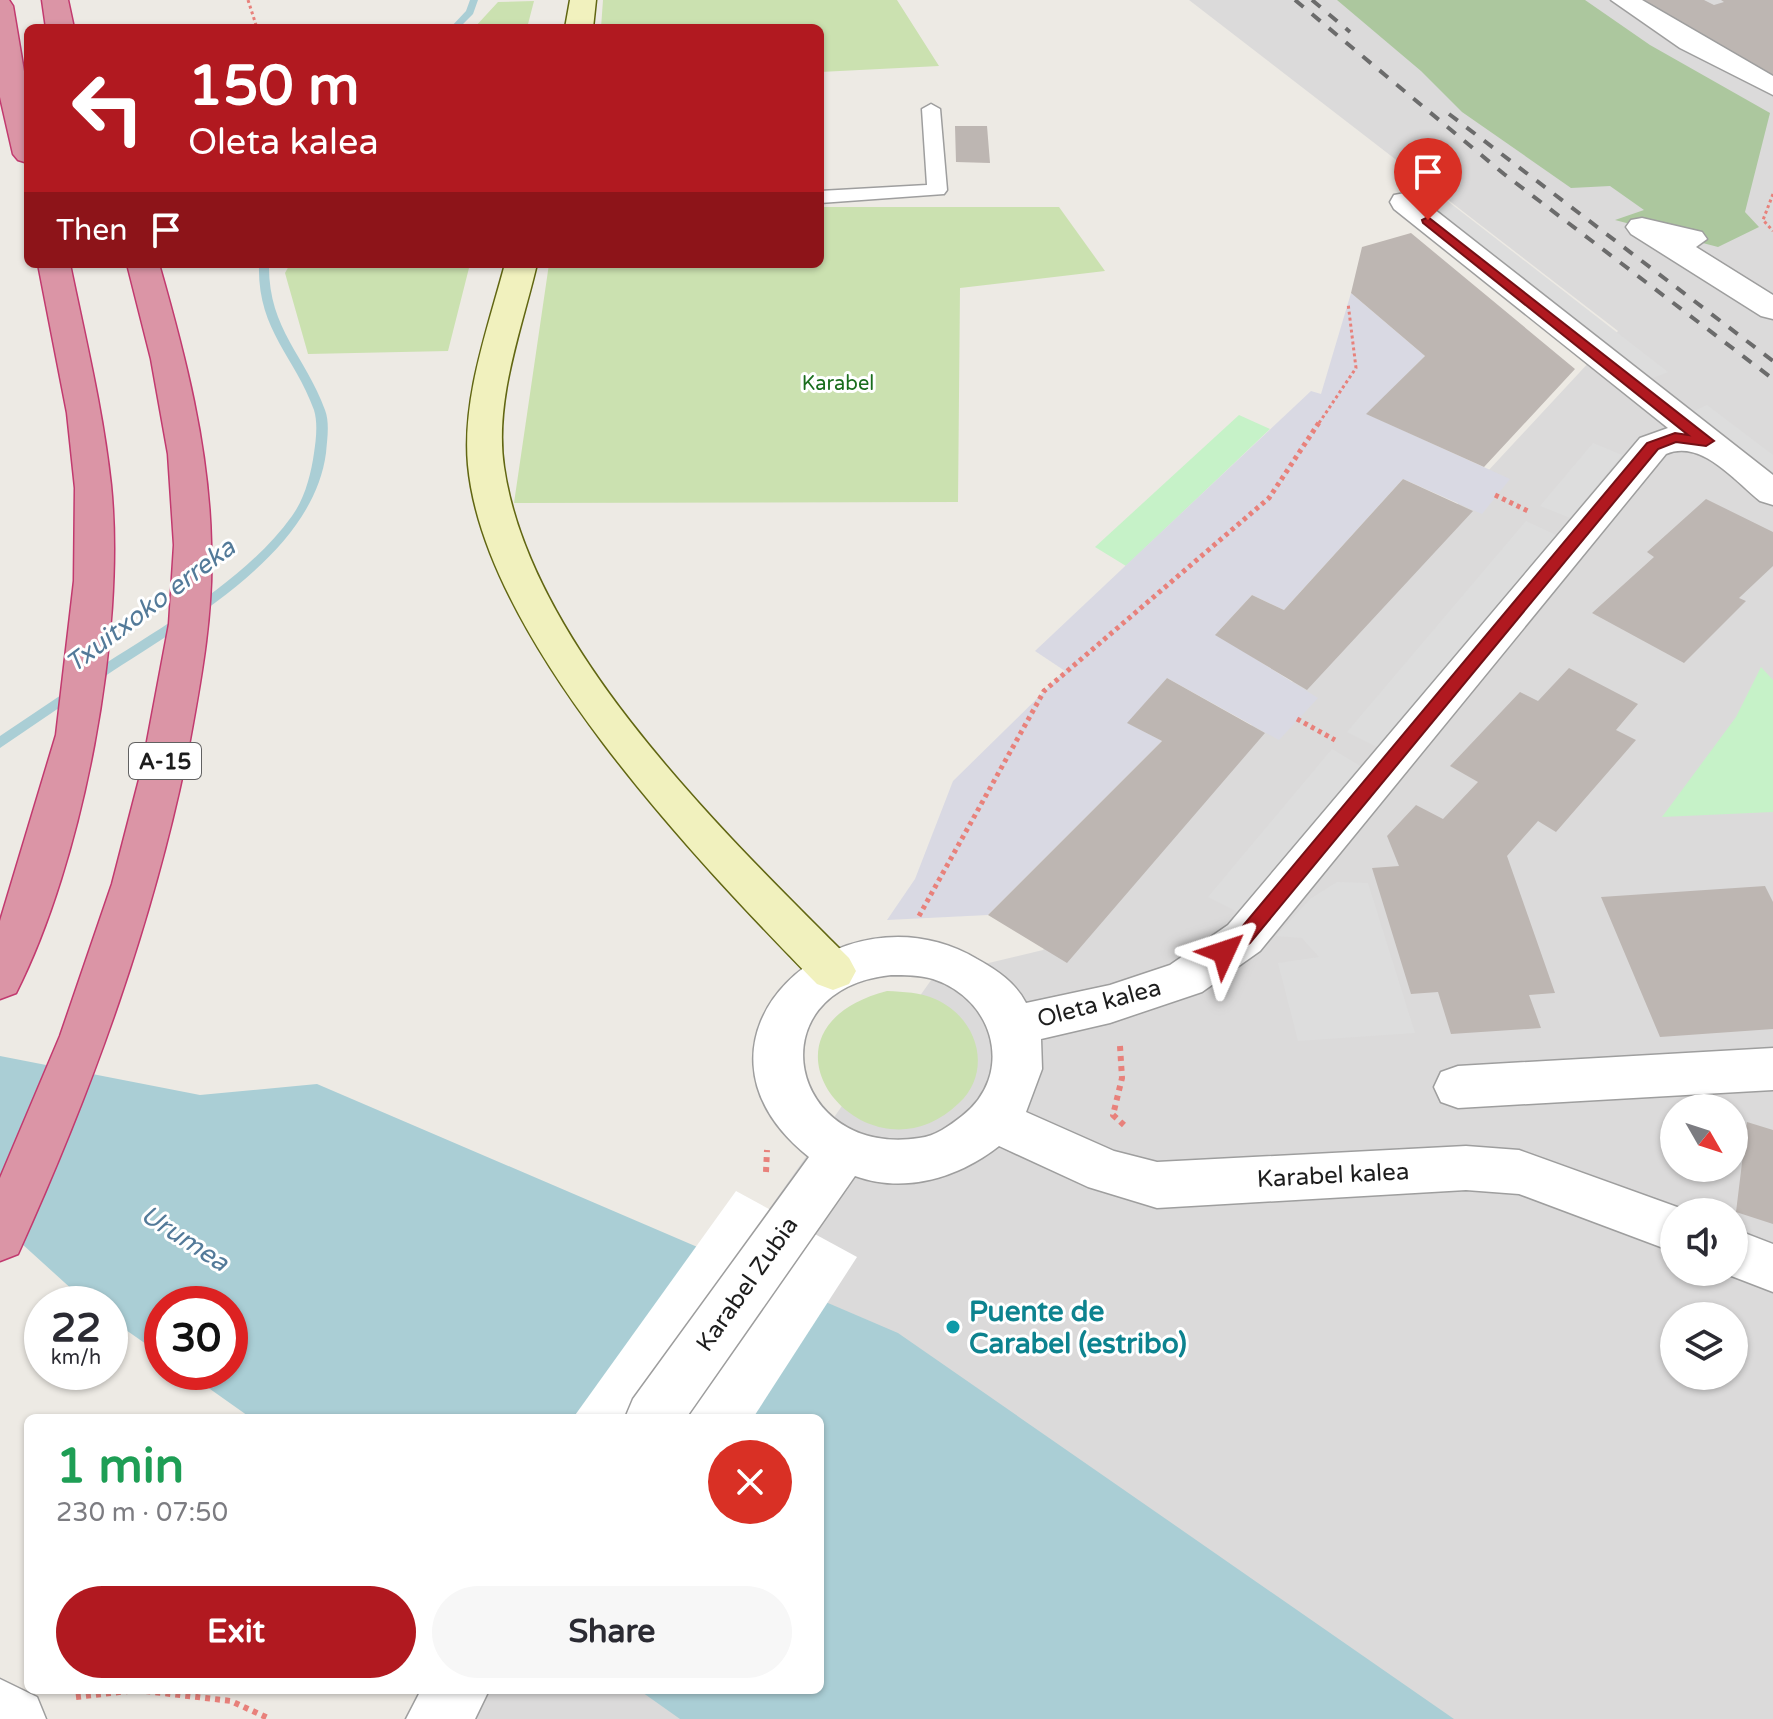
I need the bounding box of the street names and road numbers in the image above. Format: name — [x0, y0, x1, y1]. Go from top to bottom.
road number: A-15 — [129, 743, 201, 779]
street label: Oleta kalea — [1034, 973, 1164, 1034]
street label: Karabel kalea — [1256, 1157, 1410, 1194]
street label: Karabel Zubia — [690, 1211, 805, 1357]

